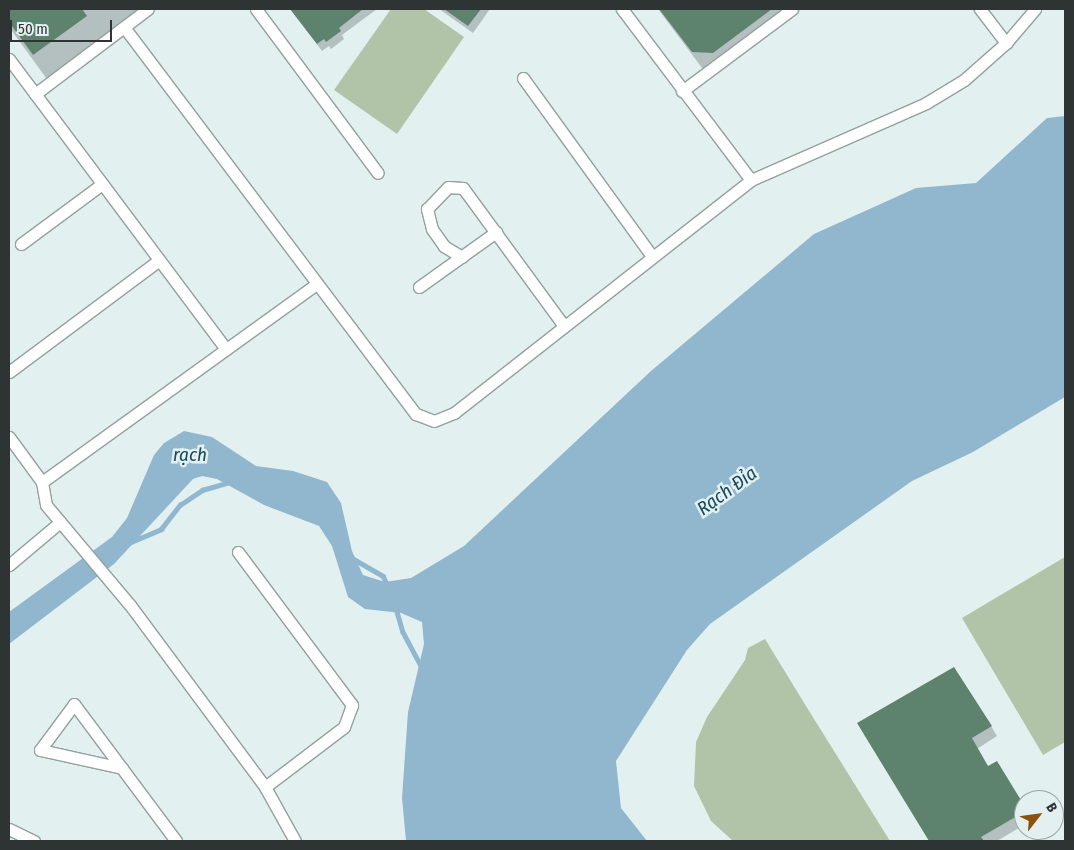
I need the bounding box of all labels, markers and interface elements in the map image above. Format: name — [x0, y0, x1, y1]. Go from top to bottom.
scale bar — [12, 10, 115, 42]
text: 50 m — [18, 20, 48, 38]
water label: rạch — [173, 444, 207, 466]
water label: Rạch Đỉa — [693, 462, 761, 520]
north arrow — [1014, 790, 1064, 840]
text: B — [1042, 800, 1061, 815]

